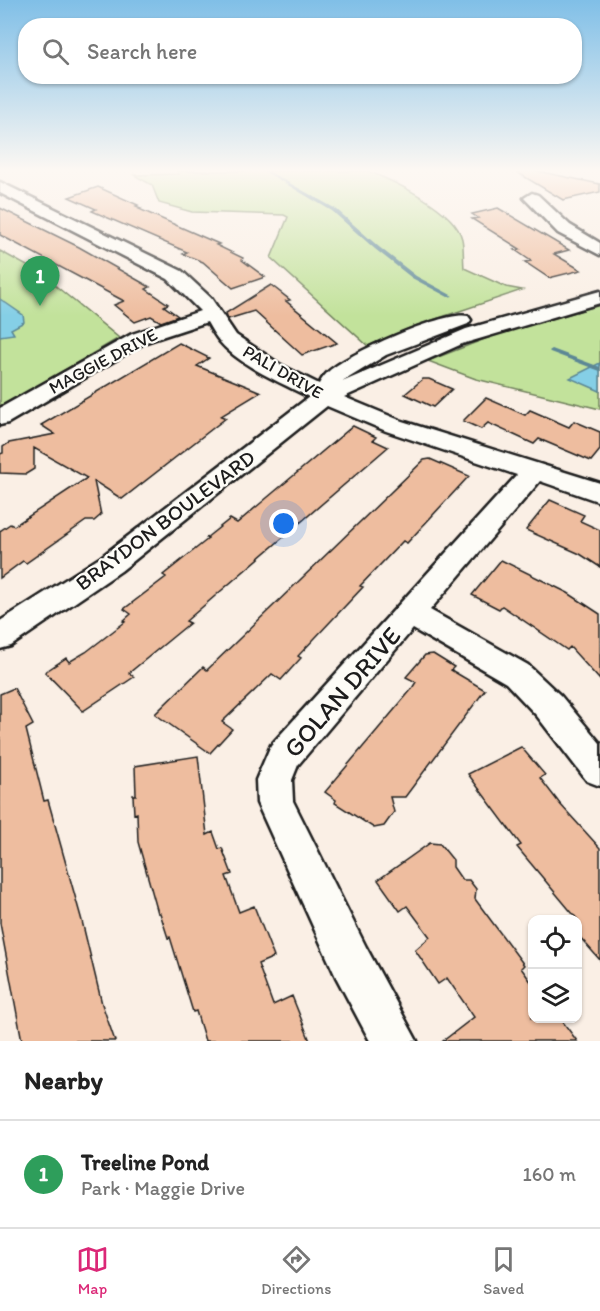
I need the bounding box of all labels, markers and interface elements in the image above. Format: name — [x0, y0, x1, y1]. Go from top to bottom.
search box — [18, 18, 582, 84]
icon: search — [39, 35, 72, 68]
text: Search here — [87, 38, 197, 65]
pin: 1 — [20, 256, 60, 306]
street label: MAGGIE DRIVE — [45, 323, 161, 399]
street label: PALI DRIVE — [239, 340, 327, 404]
street label: BRAYDON BOULEVARD — [71, 444, 260, 596]
your location — [269, 509, 298, 538]
street label: GOLAN DRIVE — [277, 620, 407, 764]
map controls — [528, 915, 582, 1023]
button: locate — [528, 915, 582, 969]
button: layers — [528, 969, 582, 1023]
text: Nearby — [24, 1064, 103, 1096]
text: Treeline Pond — [81, 1149, 209, 1176]
text: 1 — [39, 1162, 48, 1186]
text: 160 m — [523, 1162, 576, 1186]
text: Park · Maggie Drive — [81, 1176, 245, 1200]
tab: Map — [76, 1243, 109, 1298]
tab: Directions — [261, 1243, 331, 1298]
tab: Saved — [483, 1243, 524, 1298]

